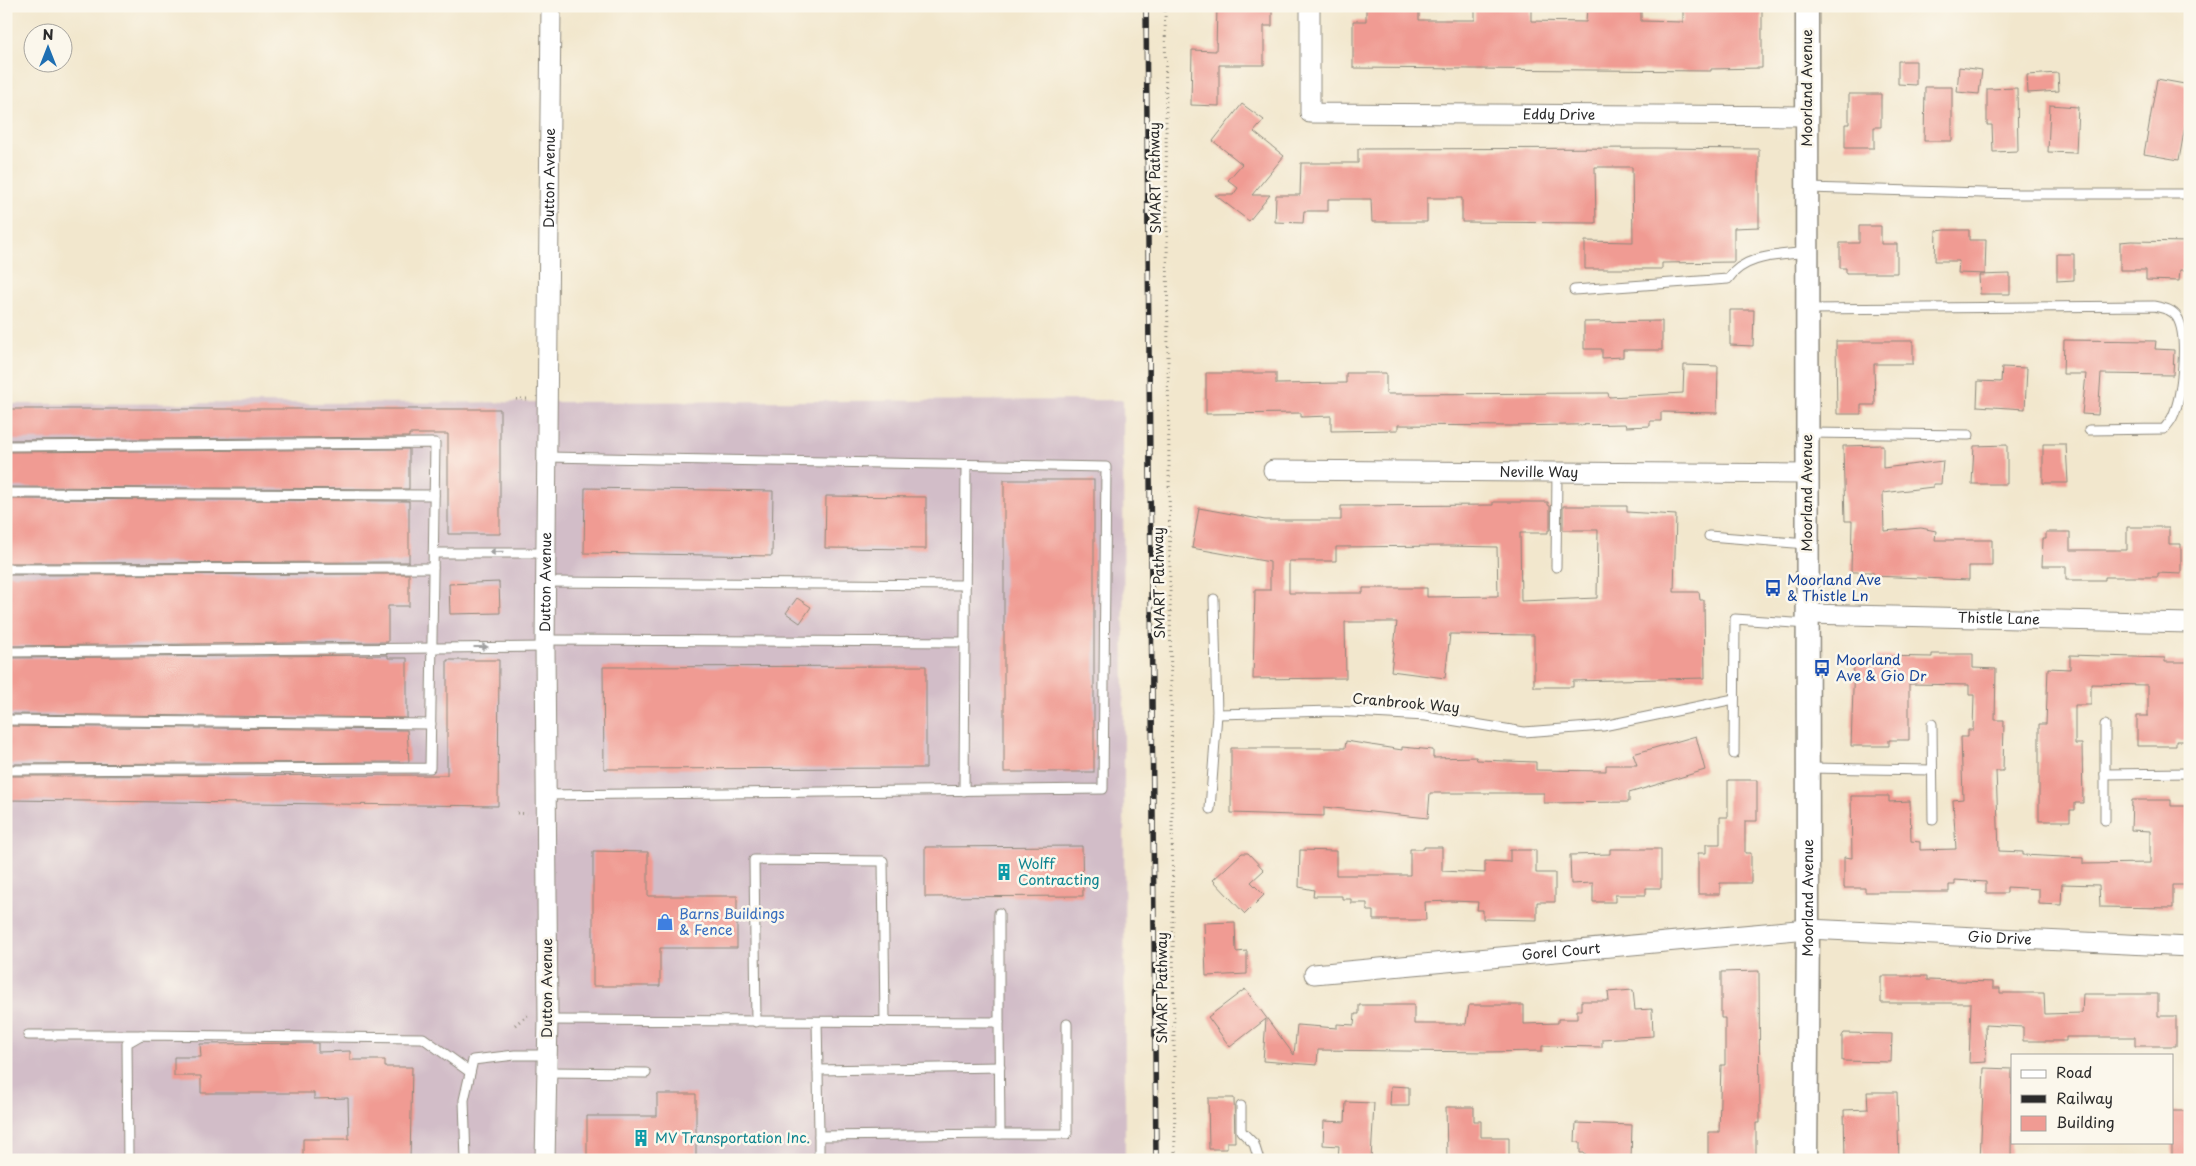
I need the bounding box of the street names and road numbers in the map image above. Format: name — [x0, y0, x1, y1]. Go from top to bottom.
street label: Moorland Avenue — [1796, 29, 1817, 147]
street label: Eddy Drive — [1523, 103, 1595, 125]
street label: SMART Pathway — [1143, 122, 1166, 234]
street label: Dutton Avenue — [538, 128, 560, 228]
street label: Moorland Avenue — [1796, 434, 1817, 552]
street label: Neville Way — [1499, 461, 1578, 482]
street label: SMART Pathway — [1147, 527, 1170, 639]
street label: Dutton Avenue — [534, 532, 556, 632]
street label: Thistle Lane — [1958, 607, 2040, 629]
street label: Cranbrook Way — [1352, 687, 1461, 718]
street label: Moorland Avenue — [1797, 839, 1818, 957]
street label: Gio Drive — [1967, 926, 2032, 950]
street label: SMART Pathway — [1151, 932, 1172, 1044]
street label: Gorel Court — [1521, 937, 1601, 965]
street label: Dutton Avenue — [536, 938, 557, 1038]

